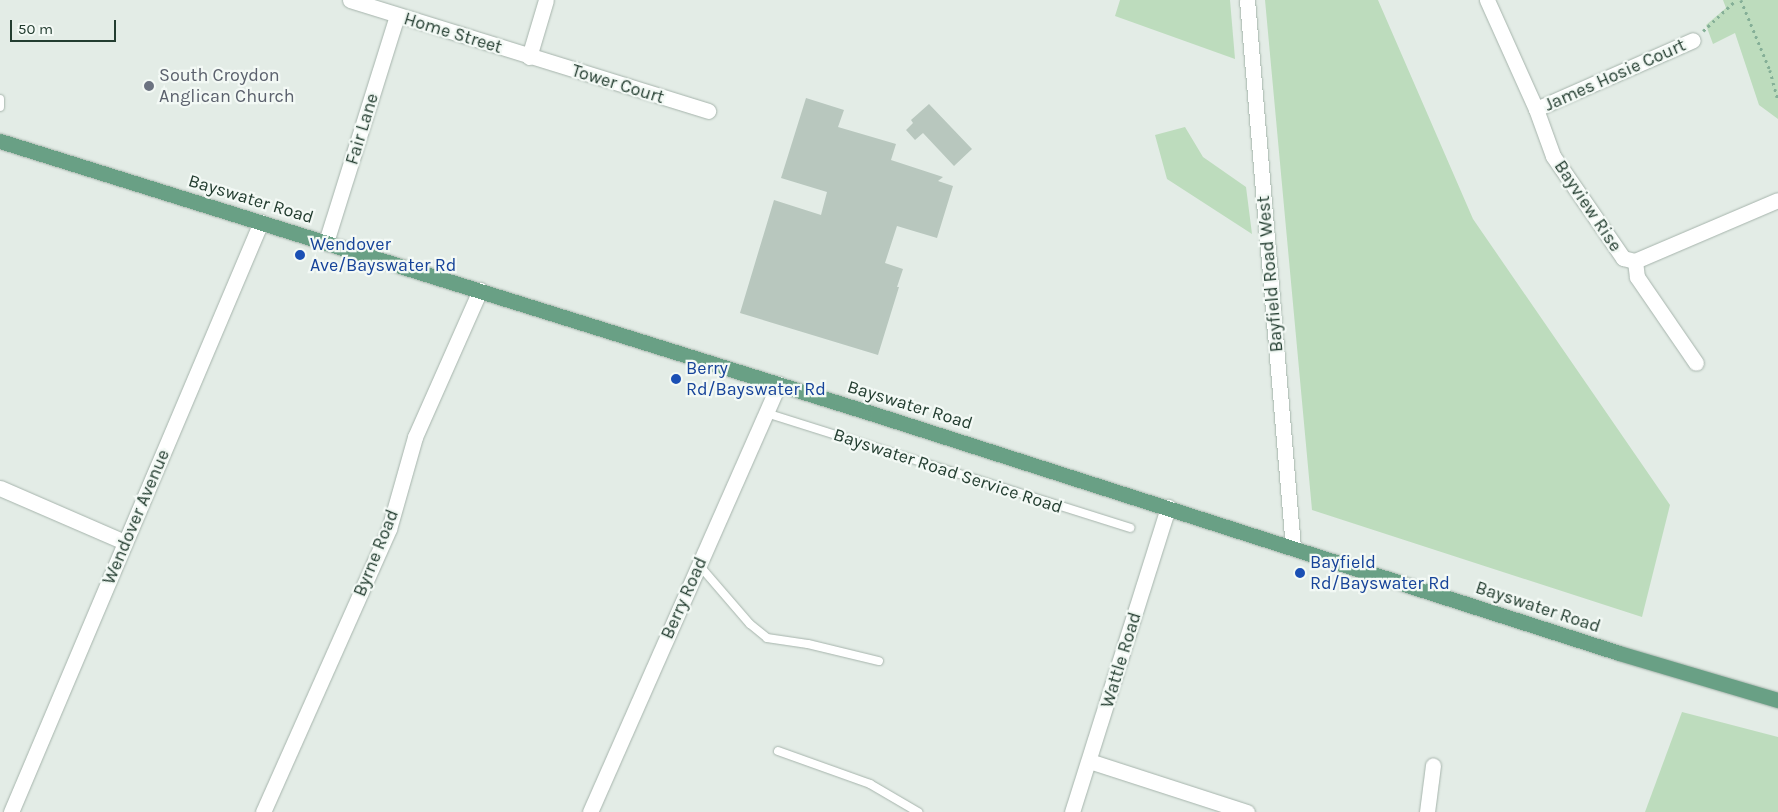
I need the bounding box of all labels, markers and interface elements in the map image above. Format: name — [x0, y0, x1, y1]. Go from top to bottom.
street label: Home Street — [401, 8, 505, 58]
scale bar — [12, 10, 119, 42]
text: 50 m — [18, 20, 53, 38]
street label: James Hosie Court — [1541, 34, 1689, 116]
street label: Tower Court — [569, 60, 667, 108]
place label: South Croydon Anglican Church — [159, 65, 295, 108]
marker: South Croydon Anglican Church — [143, 80, 155, 92]
street label: Fair Lane — [341, 91, 383, 167]
street label: Bayview Rise — [1550, 156, 1626, 256]
street label: Bayswater Road — [186, 170, 316, 228]
street label: Bayfield Road West — [1252, 195, 1288, 353]
place label: Wendover Ave/Bayswater Rd — [310, 234, 456, 276]
marker: Wendover Ave/Bayswater Rd — [294, 249, 306, 261]
place label: Berry Rd/Bayswater Rd — [686, 358, 826, 400]
marker: Berry Rd/Bayswater Rd — [670, 373, 682, 385]
street label: Bayswater Road — [845, 376, 975, 434]
street label: Bayswater Road Service Road — [831, 424, 1065, 518]
street label: Wendover Avenue — [98, 446, 174, 588]
street label: Byrne Road — [349, 506, 403, 600]
place label: Bayfield Rd/Bayswater Rd — [1310, 552, 1450, 594]
street label: Berry Road — [656, 554, 712, 642]
marker: Bayfield Rd/Bayswater Rd — [1294, 567, 1306, 579]
street label: Bayswater Road — [1473, 577, 1603, 637]
street label: Wattle Road — [1096, 610, 1146, 710]

